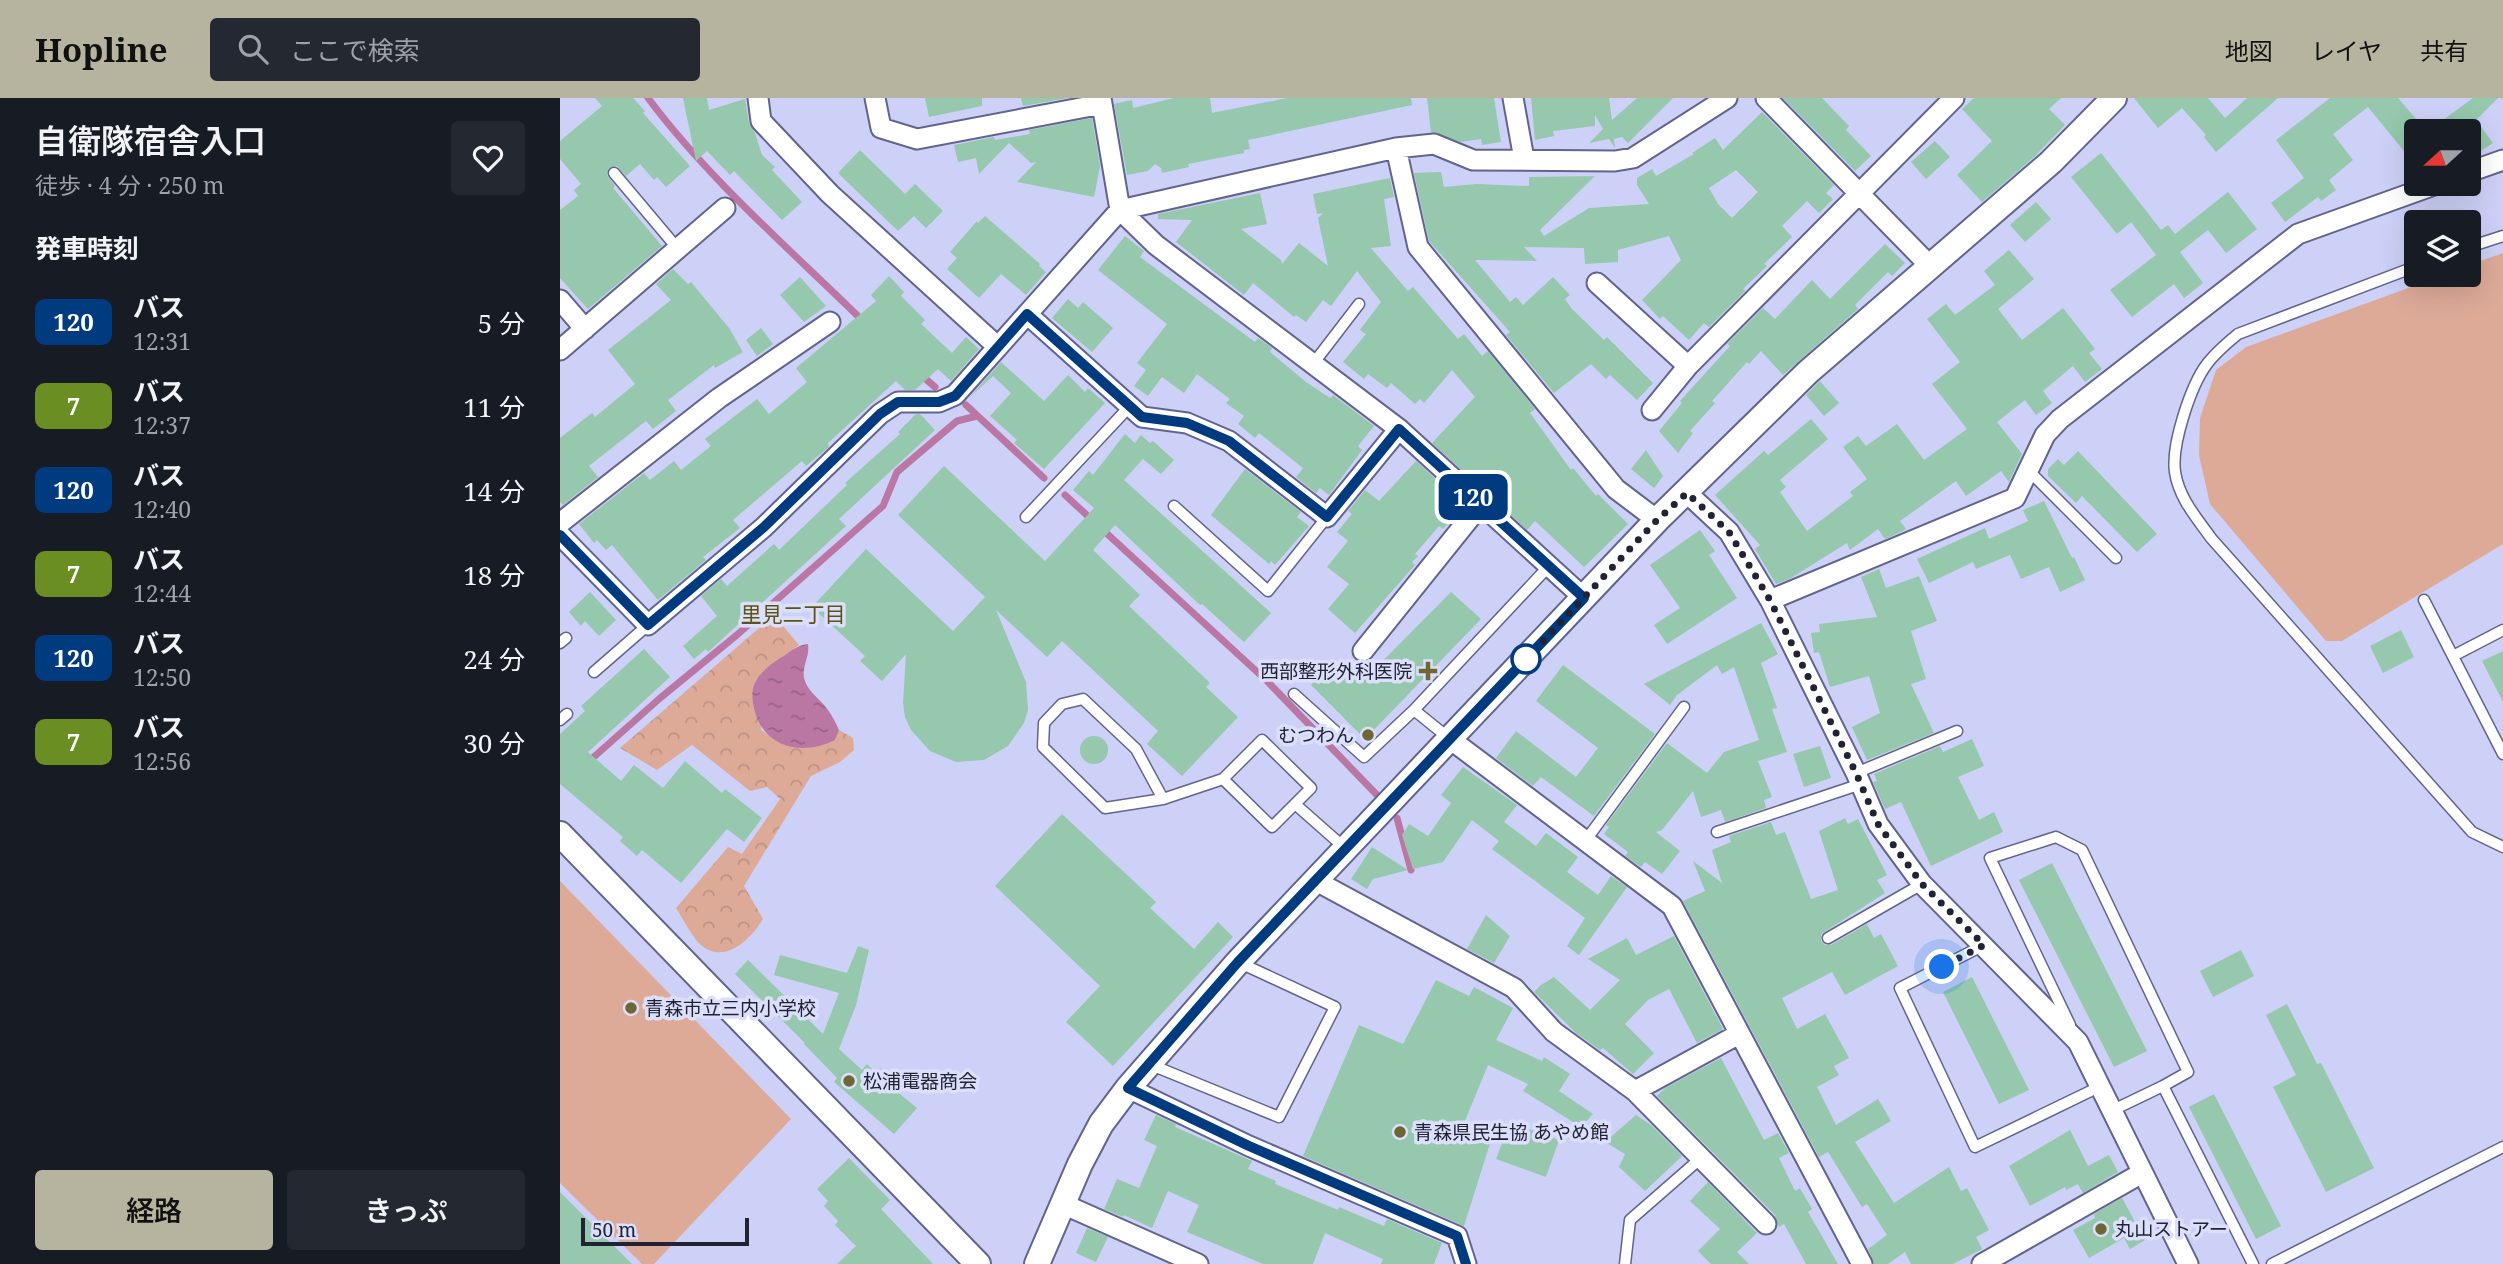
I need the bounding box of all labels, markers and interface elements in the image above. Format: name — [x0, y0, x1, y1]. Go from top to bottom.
search box — [210, 18, 700, 81]
text: Hopline — [35, 27, 168, 72]
icon: search — [234, 30, 272, 68]
text: ここで検索 — [290, 32, 420, 68]
text: 地図 — [2225, 34, 2273, 67]
text: レイヤ — [2311, 34, 2382, 67]
text: 共有 — [2420, 34, 2468, 67]
text: 自衛隊宿舎入口 — [35, 118, 266, 163]
north arrow — [2404, 119, 2482, 196]
map controls — [2404, 119, 2481, 287]
button: heart — [451, 121, 525, 195]
text: 徒歩 · 4 分 · 250 m — [35, 169, 225, 201]
button: layers — [2404, 210, 2481, 287]
text: 発車時刻 — [35, 230, 139, 266]
text: バス — [133, 289, 185, 325]
text: 120 — [53, 305, 94, 338]
text: 5 分 — [478, 305, 525, 341]
text: 12:31 — [133, 325, 191, 357]
text: バス — [133, 373, 185, 409]
text: 7 — [67, 389, 80, 422]
text: 11 分 — [463, 389, 525, 425]
text: 12:37 — [133, 409, 191, 441]
text: バス — [133, 457, 185, 493]
text: 120 — [53, 473, 94, 506]
text: 14 分 — [463, 473, 525, 509]
line badge: 120 — [1433, 474, 1513, 520]
text: 120 — [1453, 480, 1493, 513]
text: 12:40 — [133, 493, 191, 525]
text: バス — [133, 541, 185, 577]
text: 7 — [67, 557, 80, 590]
text: 18 分 — [463, 557, 525, 593]
text: 12:44 — [133, 577, 191, 609]
district label: 里見二丁目 — [741, 600, 846, 628]
text: バス — [133, 625, 185, 661]
text: 120 — [53, 641, 94, 674]
text: 24 分 — [463, 641, 525, 677]
unlabelled marker — [1511, 644, 1541, 674]
place label: 西部整形外科医院 — [1260, 658, 1412, 684]
text: 12:50 — [133, 661, 191, 693]
marker: 西部整形外科医院 — [1418, 661, 1438, 681]
text: バス — [133, 709, 185, 745]
place label: むつわん — [1278, 722, 1354, 748]
text: 7 — [67, 725, 80, 758]
text: 30 分 — [463, 725, 525, 761]
marker: むつわん — [1360, 727, 1376, 743]
text: 12:56 — [133, 745, 191, 777]
your location — [1924, 949, 1959, 984]
place label: 青森市立三内小学校 — [645, 995, 816, 1021]
marker: 青森市立三内小学校 — [623, 1000, 639, 1016]
place label: 松浦電器商会 — [863, 1068, 977, 1094]
marker: 松浦電器商会 — [841, 1073, 857, 1089]
place label: 青森県民生協 あやめ館 — [1414, 1119, 1609, 1145]
marker: 青森県民生協 あやめ館 — [1392, 1124, 1408, 1140]
button: 経路 — [35, 1170, 273, 1250]
button: きっぷ — [287, 1170, 525, 1250]
scale bar — [581, 1215, 749, 1247]
place label: 丸山ストアー — [2115, 1216, 2228, 1242]
text: 50 m — [592, 1217, 636, 1243]
marker: 丸山ストアー — [2093, 1221, 2109, 1237]

